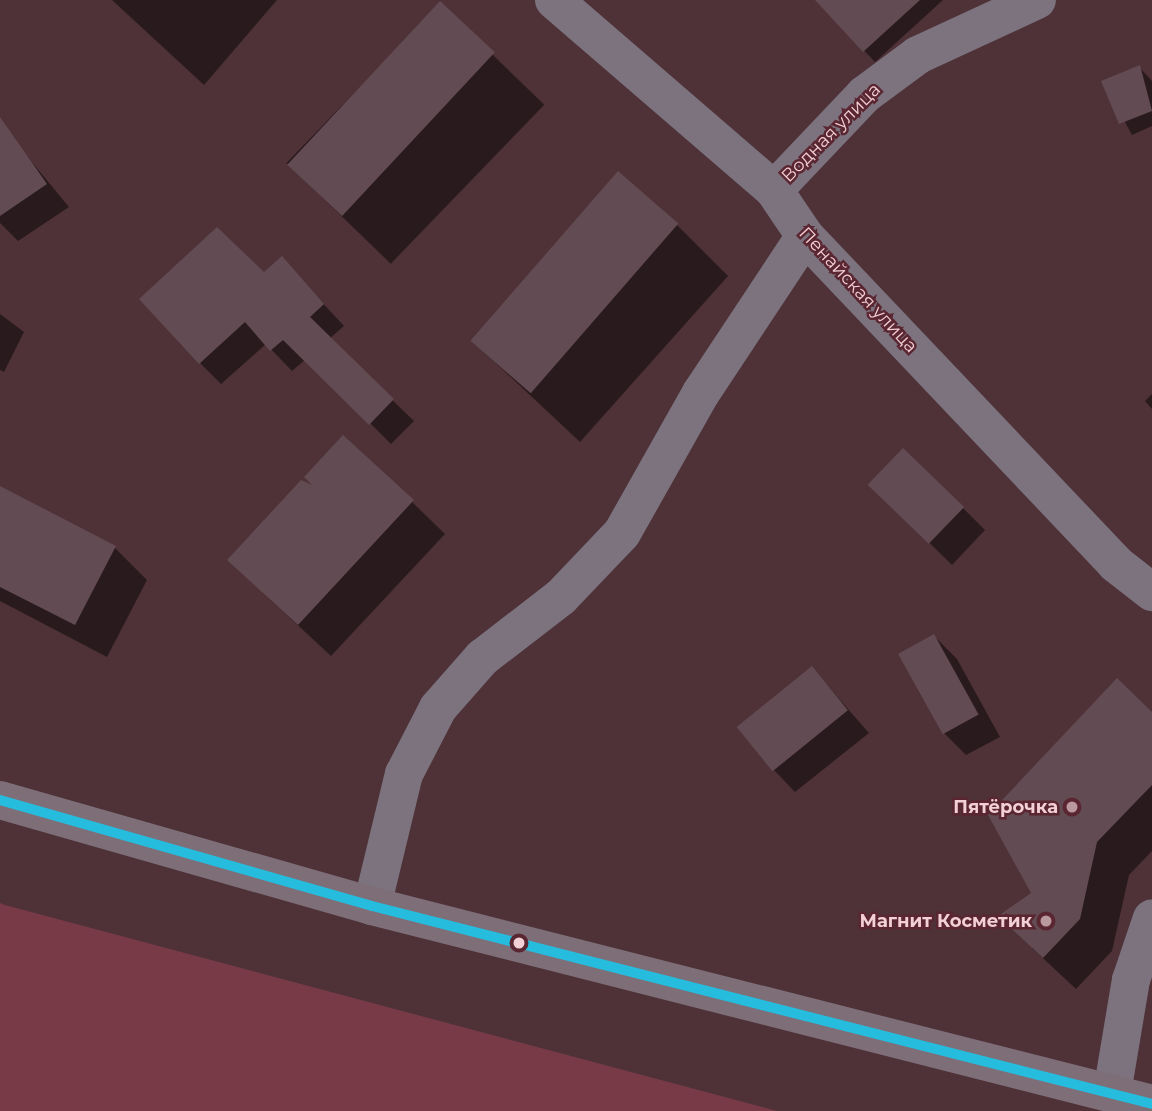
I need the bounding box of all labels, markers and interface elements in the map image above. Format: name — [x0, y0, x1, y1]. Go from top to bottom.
street label: Водная улица — [777, 79, 885, 187]
street label: Пенайская улица — [794, 223, 922, 357]
place label: Пятёрочка — [953, 796, 1058, 818]
marker: Пятёрочка — [1064, 799, 1080, 815]
place label: Магнит Косметик — [860, 910, 1032, 932]
marker: Магнит Косметик — [1038, 913, 1054, 929]
unlabelled marker — [512, 936, 526, 950]

